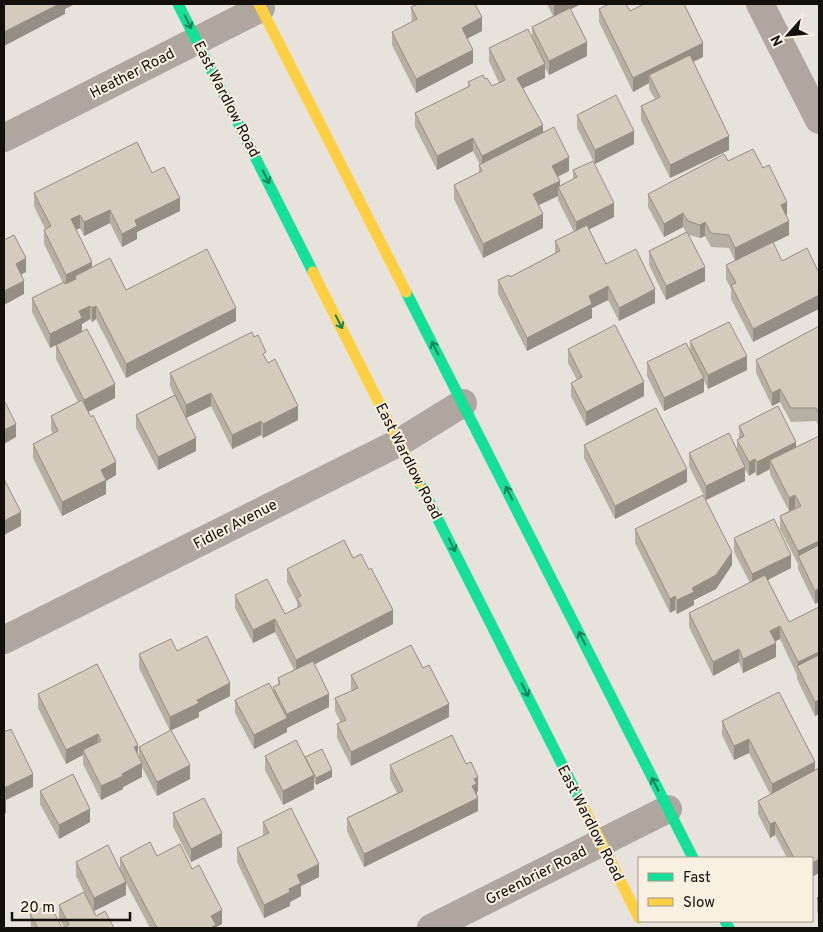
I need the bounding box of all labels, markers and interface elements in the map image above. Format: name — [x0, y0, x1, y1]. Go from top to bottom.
north arrow — [763, 10, 813, 60]
one-way arrow — [183, 14, 193, 29]
text: N — [768, 32, 788, 49]
street label: East Wardlow Road — [188, 38, 263, 161]
street label: Heather Road — [87, 45, 178, 104]
one-way arrow — [262, 169, 271, 184]
one-way arrow — [335, 314, 345, 329]
one-way arrow — [430, 341, 440, 356]
street label: East Wardlow Road — [370, 400, 445, 523]
one-way arrow — [504, 486, 514, 501]
street label: Fidler Avenue — [191, 496, 281, 555]
one-way arrow — [448, 537, 457, 552]
one-way arrow — [577, 631, 587, 646]
one-way arrow — [520, 683, 530, 698]
street label: East Wardlow Road — [552, 762, 627, 885]
one-way arrow — [650, 776, 660, 791]
street label: Greenbrier Road — [483, 843, 590, 910]
legend — [638, 857, 813, 922]
text: Fast — [683, 869, 711, 888]
scale bar — [12, 890, 130, 922]
text: Slow — [683, 894, 715, 913]
text: 20 m — [20, 899, 55, 918]

